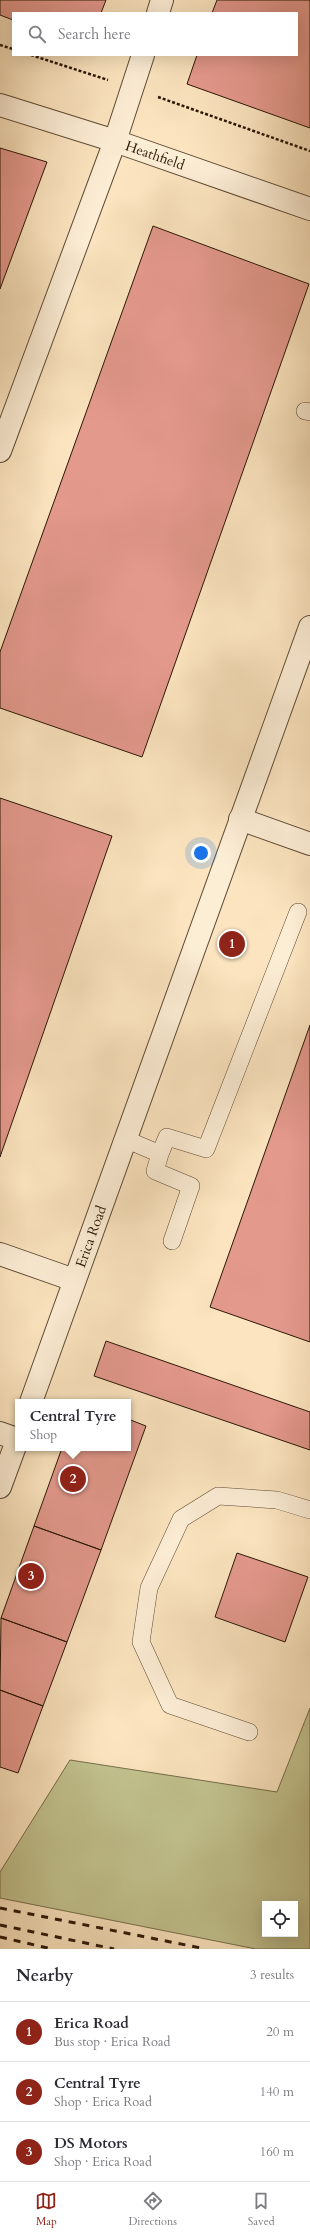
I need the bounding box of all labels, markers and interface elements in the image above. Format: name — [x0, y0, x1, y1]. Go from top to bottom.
search box — [12, 12, 298, 56]
icon: search — [26, 23, 48, 45]
text: Search here — [58, 24, 131, 44]
street label: Heathfield — [123, 136, 188, 174]
your location — [191, 843, 211, 863]
pin: 1 — [219, 929, 245, 959]
street label: Erica Road — [71, 1202, 111, 1270]
popup — [15, 1399, 131, 1451]
text: Central Tyre — [30, 1406, 116, 1426]
text: Shop — [30, 1426, 57, 1444]
pin: 2 — [60, 1464, 86, 1494]
pin: 3 — [18, 1561, 44, 1591]
map controls — [262, 1901, 298, 1937]
button: locate — [262, 1901, 298, 1937]
text: Nearby — [16, 1964, 73, 1987]
text: 3 results — [250, 1966, 294, 1984]
text: Erica Road — [54, 2013, 129, 2033]
text: 1 — [26, 2023, 32, 2041]
text: 20 m — [266, 2023, 294, 2041]
text: Bus stop · Erica Road — [54, 2033, 171, 2051]
text: Central Tyre — [54, 2073, 141, 2093]
text: 2 — [26, 2083, 32, 2101]
text: 140 m — [260, 2083, 294, 2101]
text: Shop · Erica Road — [54, 2093, 152, 2111]
text: DS Motors — [54, 2133, 128, 2153]
text: 3 — [26, 2143, 32, 2161]
text: 160 m — [260, 2143, 294, 2161]
text: Shop · Erica Road — [54, 2153, 152, 2171]
tab: Map — [35, 2190, 57, 2229]
tab: Directions — [128, 2190, 177, 2229]
tab: Saved — [248, 2190, 275, 2229]

